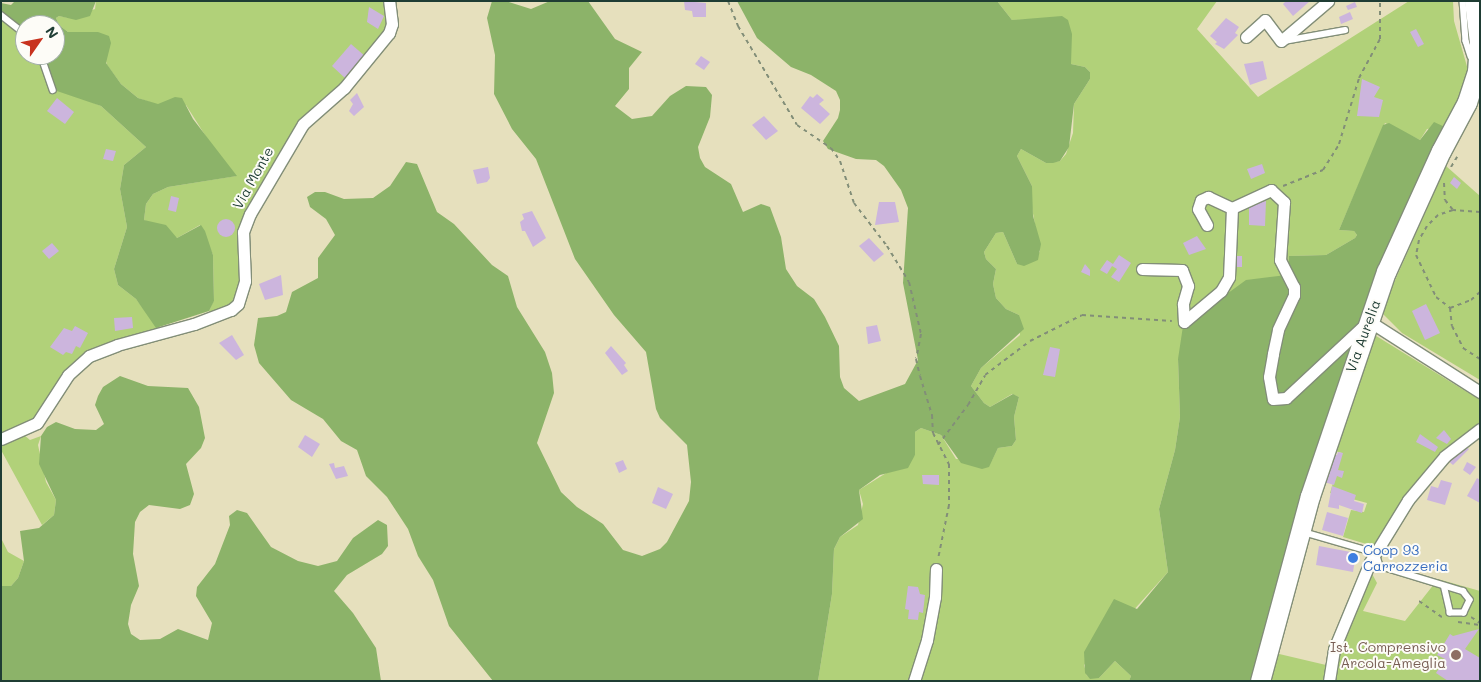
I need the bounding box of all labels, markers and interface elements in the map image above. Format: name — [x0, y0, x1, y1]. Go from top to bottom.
north arrow — [15, 15, 65, 65]
text: N — [41, 22, 63, 42]
street label: Via Monte — [229, 144, 277, 212]
street label: Via Aurelia — [1342, 297, 1384, 375]
place label: Coop 93 Carrozzeria — [1363, 542, 1448, 574]
marker: Coop 93 Carrozzeria — [1347, 552, 1359, 564]
place label: Ist. Comprensivo Arcola-Ameglia — [1330, 639, 1446, 672]
marker: Ist. Comprensivo Arcola-Ameglia — [1450, 649, 1462, 661]

